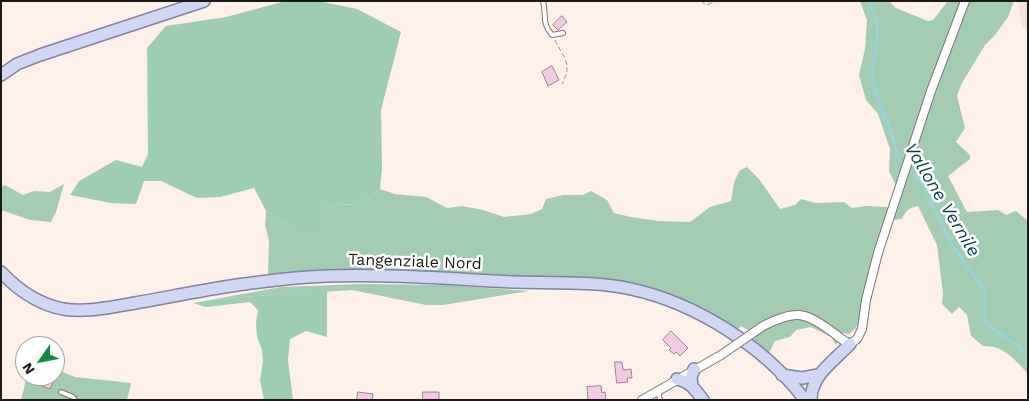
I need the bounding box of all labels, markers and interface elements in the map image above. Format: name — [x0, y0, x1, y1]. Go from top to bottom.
water label: Vallone Vernile — [900, 139, 984, 261]
street label: Tangenziale Nord — [348, 250, 482, 274]
north arrow — [15, 336, 65, 386]
text: N — [19, 360, 38, 377]

